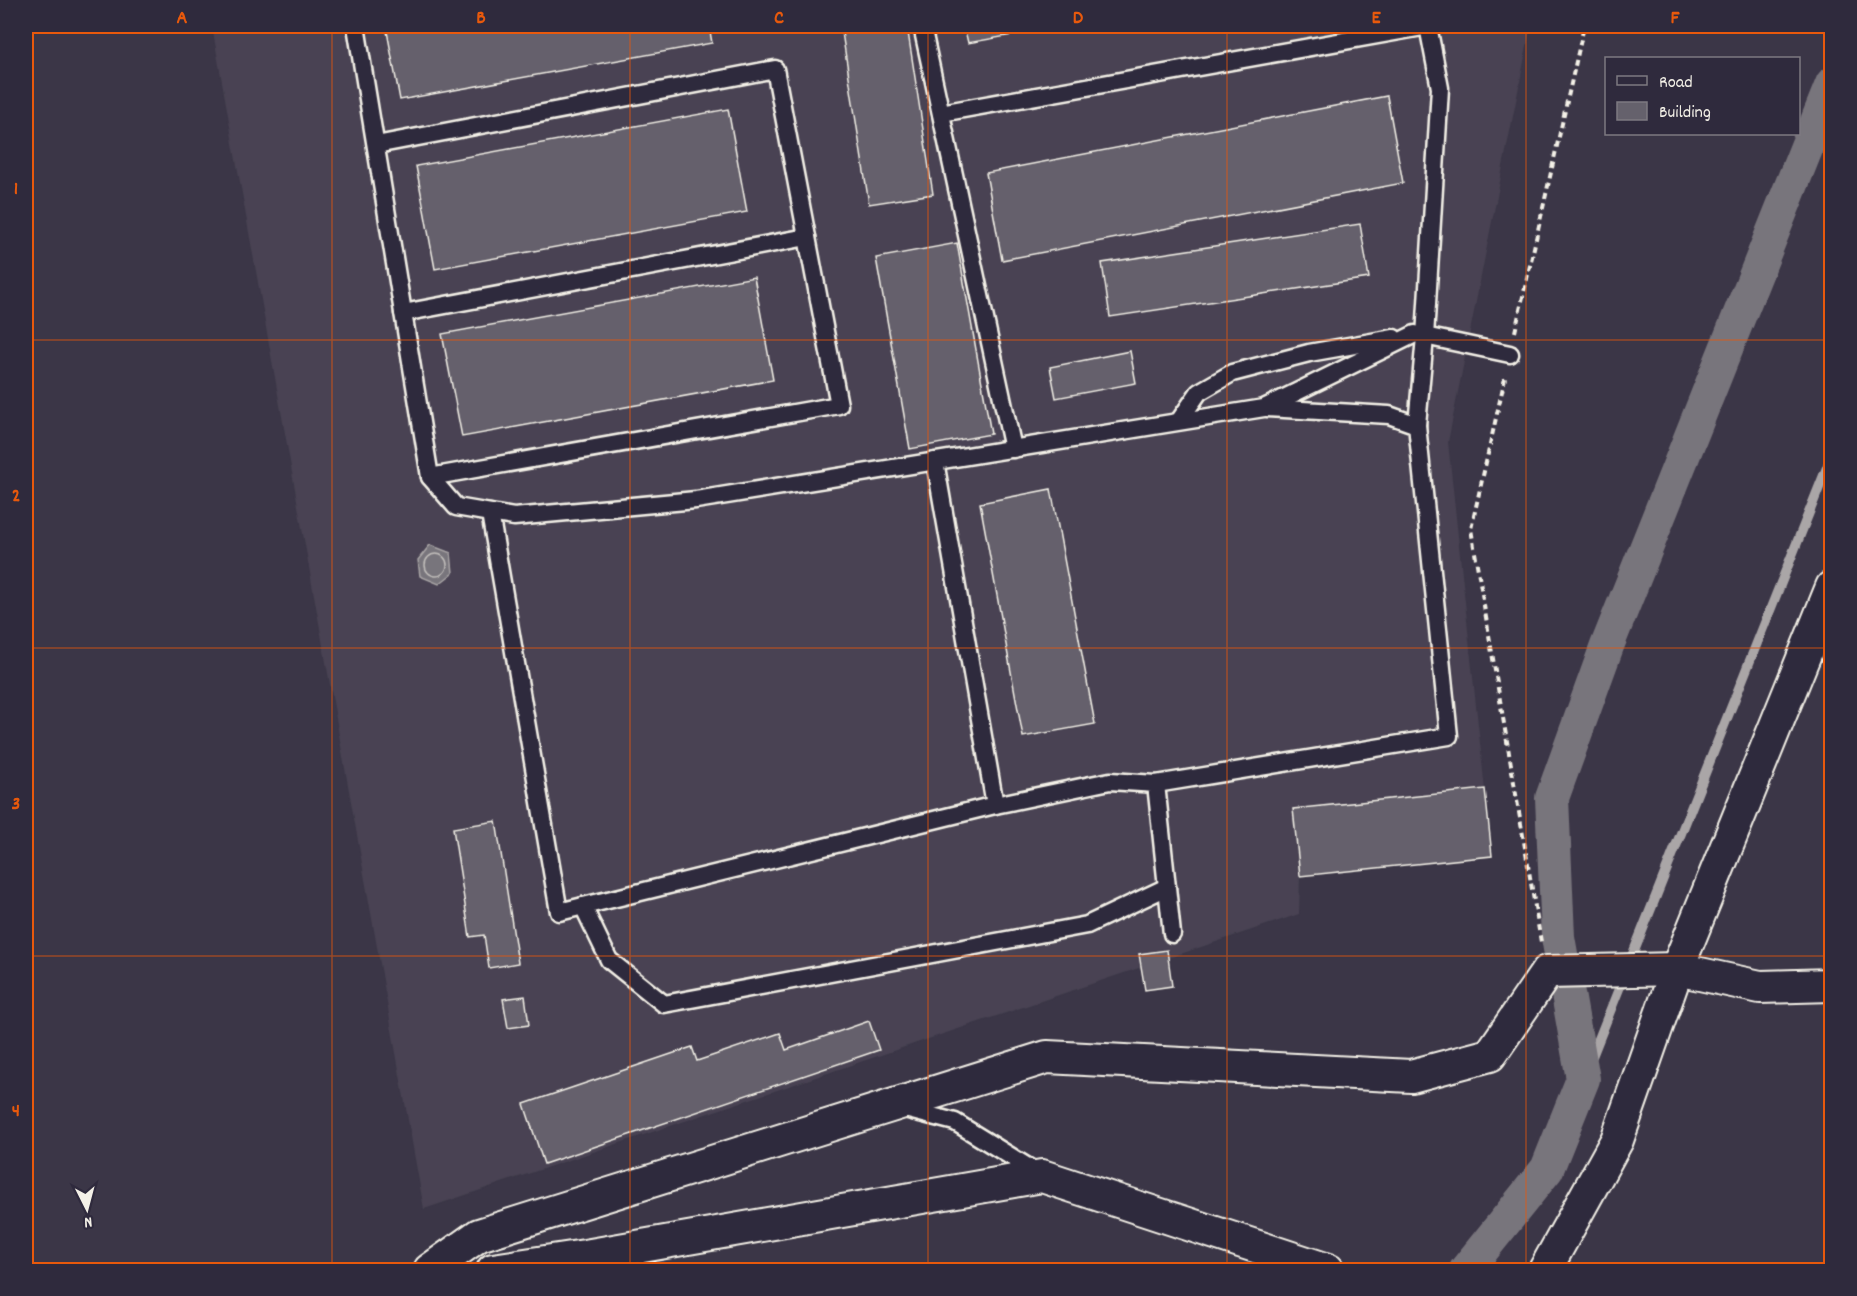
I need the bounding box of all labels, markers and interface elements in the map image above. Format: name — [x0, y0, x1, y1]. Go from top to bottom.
text: A — [177, 5, 188, 33]
text: B — [476, 5, 486, 33]
text: C — [774, 5, 784, 33]
text: D — [1073, 5, 1084, 33]
text: E — [1371, 5, 1381, 33]
text: F — [1671, 5, 1681, 33]
legend — [1605, 57, 1800, 135]
text: Road — [1659, 71, 1693, 96]
text: Building — [1659, 101, 1711, 126]
text: 1 — [14, 176, 18, 204]
text: 2 — [12, 483, 20, 511]
text: 3 — [12, 791, 20, 819]
text: 4 — [12, 1098, 20, 1126]
north arrow — [57, 1179, 117, 1239]
text: N — [83, 1210, 93, 1233]

